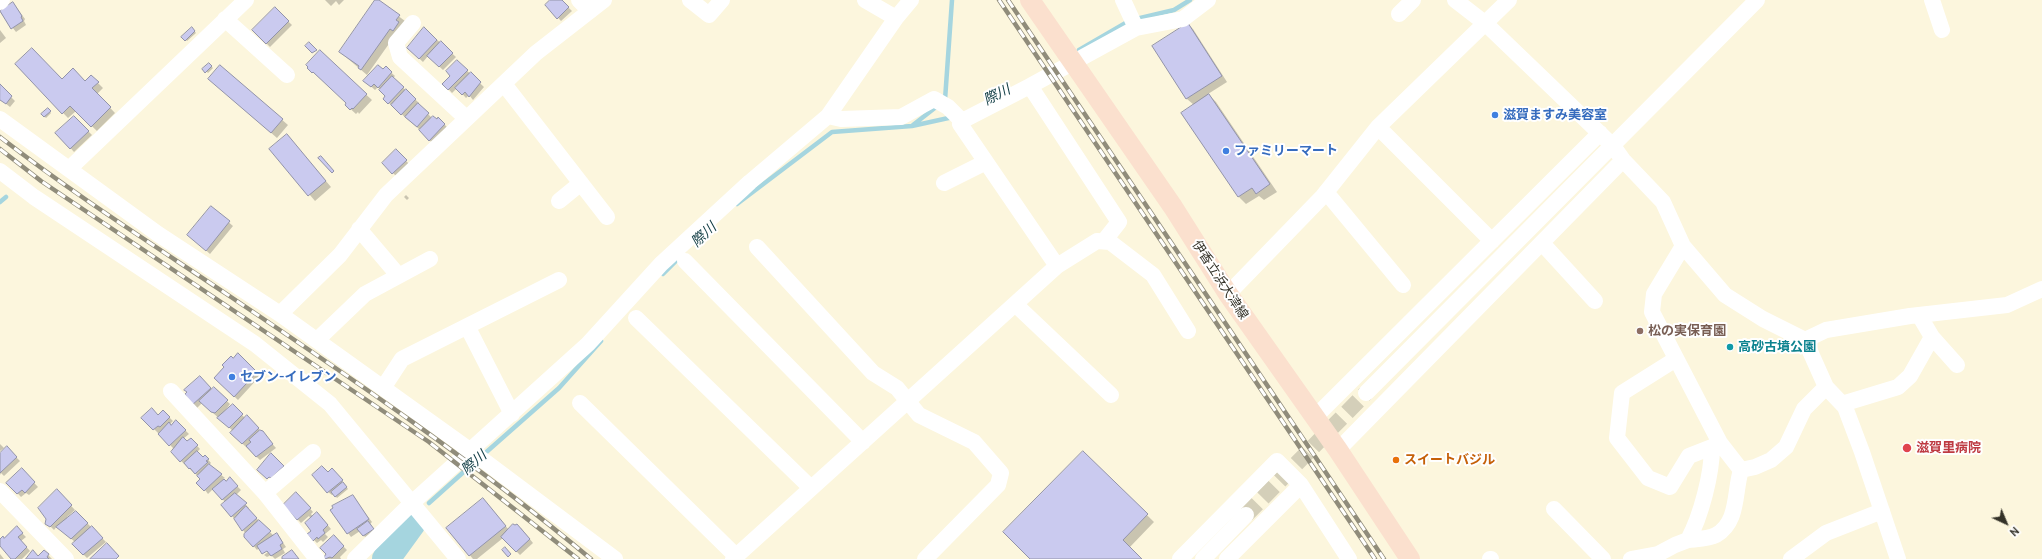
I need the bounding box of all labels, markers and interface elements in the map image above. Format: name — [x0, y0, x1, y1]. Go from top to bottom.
water label: 際川 — [981, 81, 1013, 109]
place label: 滋賀ますみ美容室 — [1503, 107, 1607, 123]
marker: 滋賀ますみ美容室 — [1490, 110, 1500, 120]
place label: ファミリーマート — [1234, 143, 1338, 159]
marker: ファミリーマート — [1221, 146, 1231, 156]
water label: 際川 — [688, 219, 720, 251]
street label: 伊香立浜大津線 — [1189, 238, 1251, 322]
place label: 松の実保育園 — [1648, 323, 1726, 339]
marker: 松の実保育園 — [1635, 326, 1645, 336]
place label: 高砂古墳公園 — [1738, 339, 1816, 355]
marker: 高砂古墳公園 — [1725, 342, 1735, 352]
place label: セブン-イレブン — [240, 369, 336, 385]
marker: セブン-イレブン — [227, 372, 237, 382]
place label: 滋賀里病院 — [1916, 440, 1981, 456]
marker: 滋賀里病院 — [1901, 442, 1913, 454]
water label: 際川 — [458, 447, 490, 479]
place label: スイートバジル — [1404, 452, 1495, 468]
marker: スイートバジル — [1391, 455, 1401, 465]
north arrow — [1986, 503, 2026, 543]
text: N — [2007, 524, 2022, 539]

